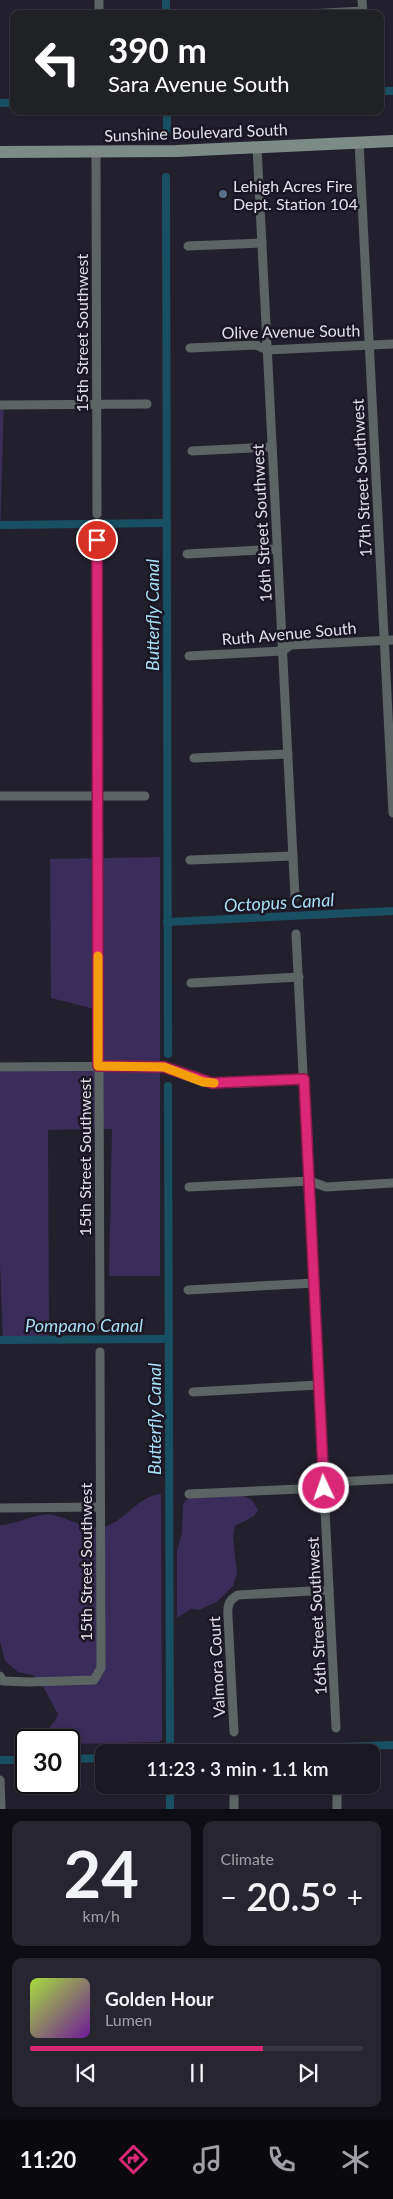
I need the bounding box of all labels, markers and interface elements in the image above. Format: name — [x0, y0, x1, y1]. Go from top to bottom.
text: 390 m — [108, 28, 207, 70]
icon: left — [25, 30, 90, 95]
text: Sara Avenue South — [108, 70, 290, 97]
street label: Sunshine Boulevard South — [104, 119, 288, 145]
place label: Lehigh Acres Fire Dept. Station 104 — [233, 176, 358, 213]
marker: Lehigh Acres Fire Dept. Station 104 — [217, 188, 229, 200]
street label: 15th Street Southwest — [72, 254, 91, 412]
street label: Olive Avenue South — [222, 320, 360, 342]
street label: 17th Street Southwest — [347, 398, 375, 558]
street label: 16th Street Southwest — [247, 443, 275, 603]
pin — [76, 519, 118, 561]
icon: arrive — [83, 526, 111, 554]
water label: Butterfly Canal — [141, 559, 163, 671]
street label: Ruth Avenue South — [221, 618, 357, 648]
water label: Octopus Canal — [223, 888, 335, 916]
street label: 15th Street Southwest — [75, 1078, 94, 1236]
water label: Pompano Canal — [25, 1314, 143, 1336]
water label: Butterfly Canal — [143, 1363, 165, 1475]
position arrow — [297, 1461, 349, 1513]
street label: 15th Street Southwest — [76, 1483, 95, 1641]
street label: 16th Street Southwest — [302, 1536, 330, 1696]
street label: Valmora Court — [204, 1616, 228, 1718]
speed limit sign: 30 — [15, 1729, 80, 1794]
text: 11:23 · 3 min · 1.1 km — [147, 1757, 328, 1780]
text: 24 — [64, 1834, 139, 1912]
text: Climate — [221, 1849, 274, 1868]
text: 20.5° — [246, 1873, 337, 1919]
text: − — [221, 1880, 237, 1914]
text: + — [347, 1880, 363, 1914]
text: km/h — [83, 1906, 120, 1925]
text: Golden Hour — [105, 1987, 214, 2010]
text: Lumen — [105, 2010, 152, 2029]
icon: previous — [72, 2059, 100, 2087]
icon: pause — [183, 2059, 211, 2087]
icon: next — [294, 2059, 322, 2087]
icon: directions — [116, 2142, 151, 2177]
icon: music — [190, 2142, 225, 2177]
icon: phone — [264, 2142, 299, 2177]
icon: climate — [338, 2142, 373, 2177]
text: 11:20 — [20, 2146, 76, 2173]

